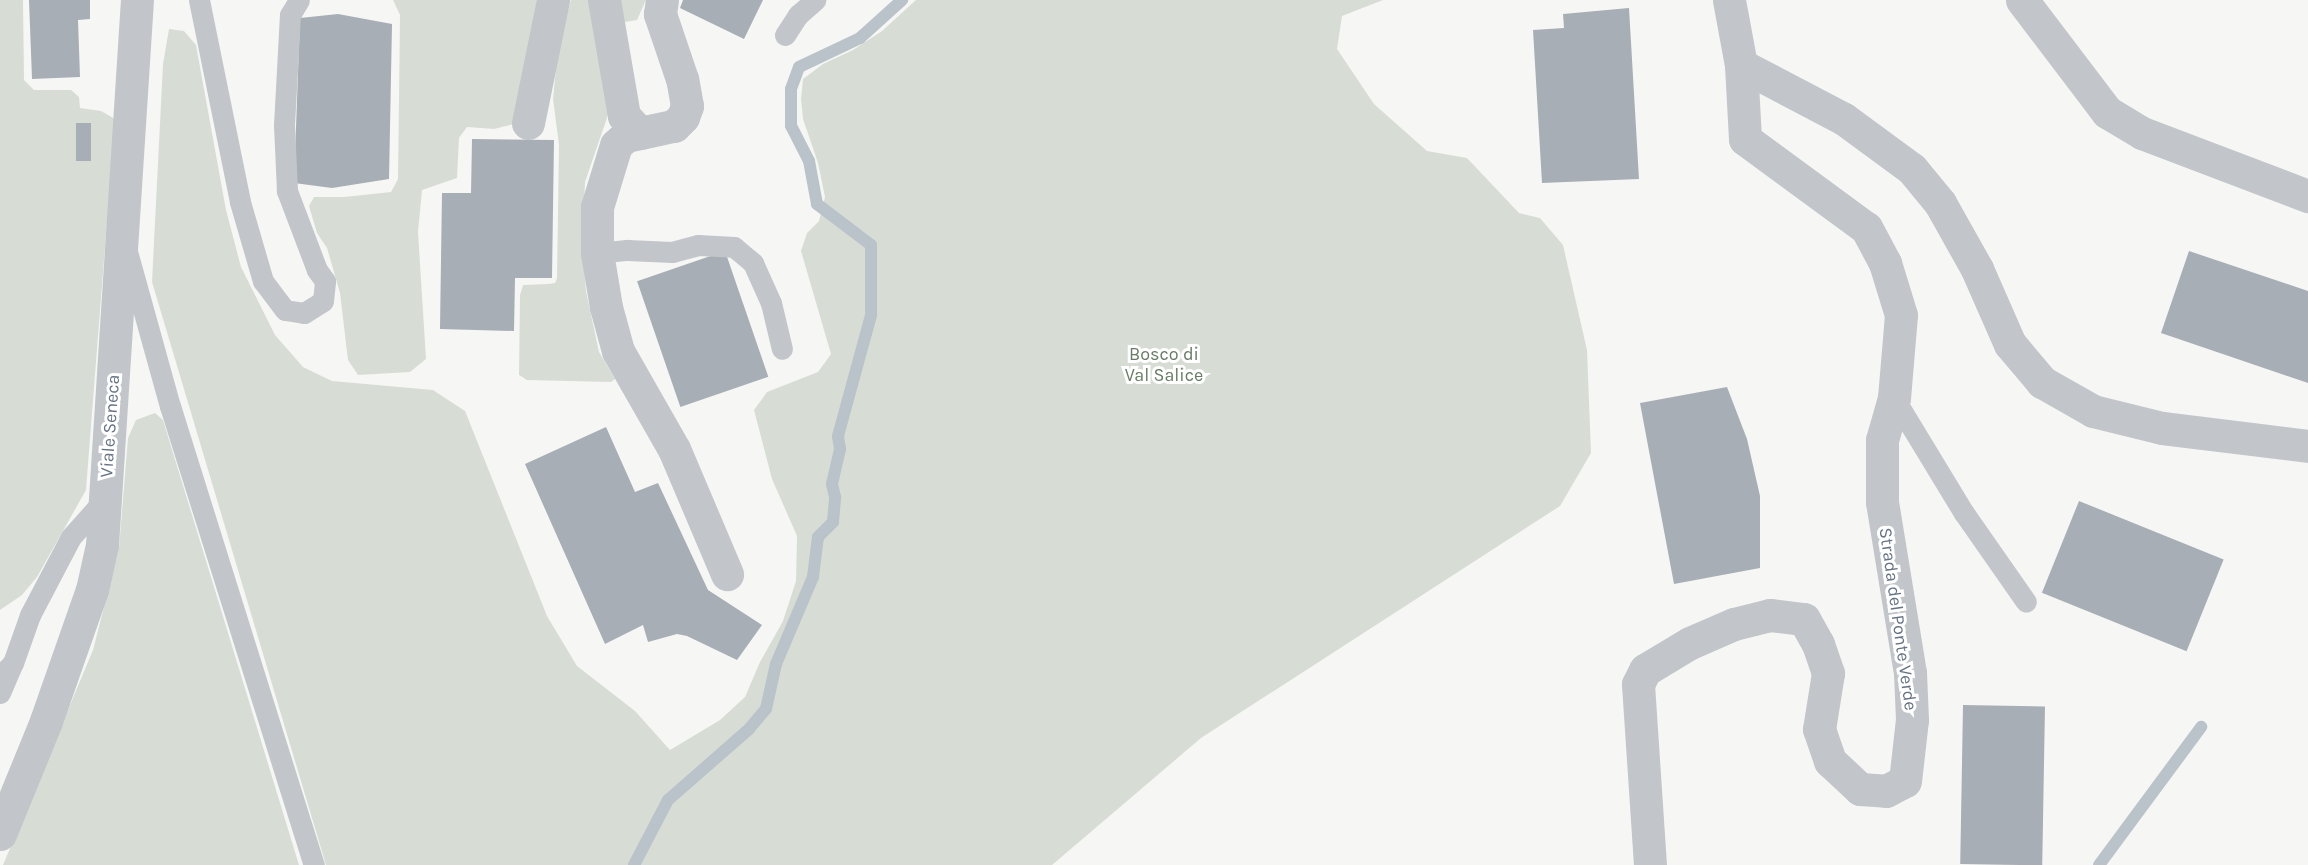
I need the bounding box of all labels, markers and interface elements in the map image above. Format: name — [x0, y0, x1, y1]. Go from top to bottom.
park label: Bosco di Val Salice — [1125, 344, 1203, 386]
street label: Viale Seneca — [96, 374, 124, 478]
street label: Strada del Ponte Verde — [1874, 526, 1922, 712]

